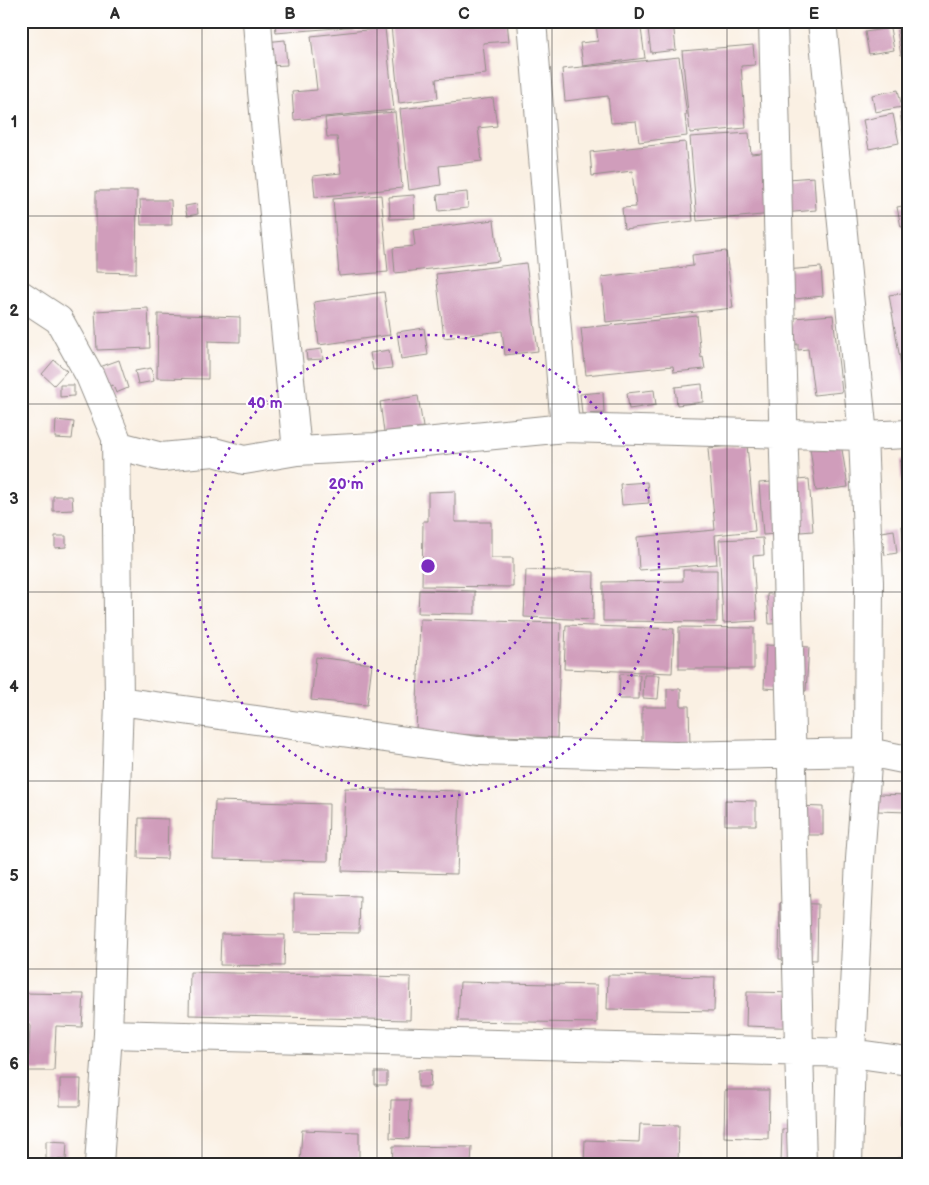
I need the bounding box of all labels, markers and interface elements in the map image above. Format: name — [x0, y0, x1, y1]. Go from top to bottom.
text: A — [109, 5, 120, 24]
text: B — [284, 5, 296, 24]
text: C — [458, 5, 470, 24]
text: D — [633, 5, 645, 24]
text: E — [809, 5, 819, 24]
text: 1 — [11, 113, 17, 132]
text: 2 — [9, 302, 19, 321]
text: 40 m — [247, 394, 283, 413]
text: 20 m — [329, 475, 364, 494]
text: 3 — [9, 490, 19, 509]
centre of rings — [419, 557, 437, 575]
text: 4 — [9, 678, 19, 697]
text: 5 — [9, 867, 19, 886]
text: 6 — [9, 1055, 19, 1074]

